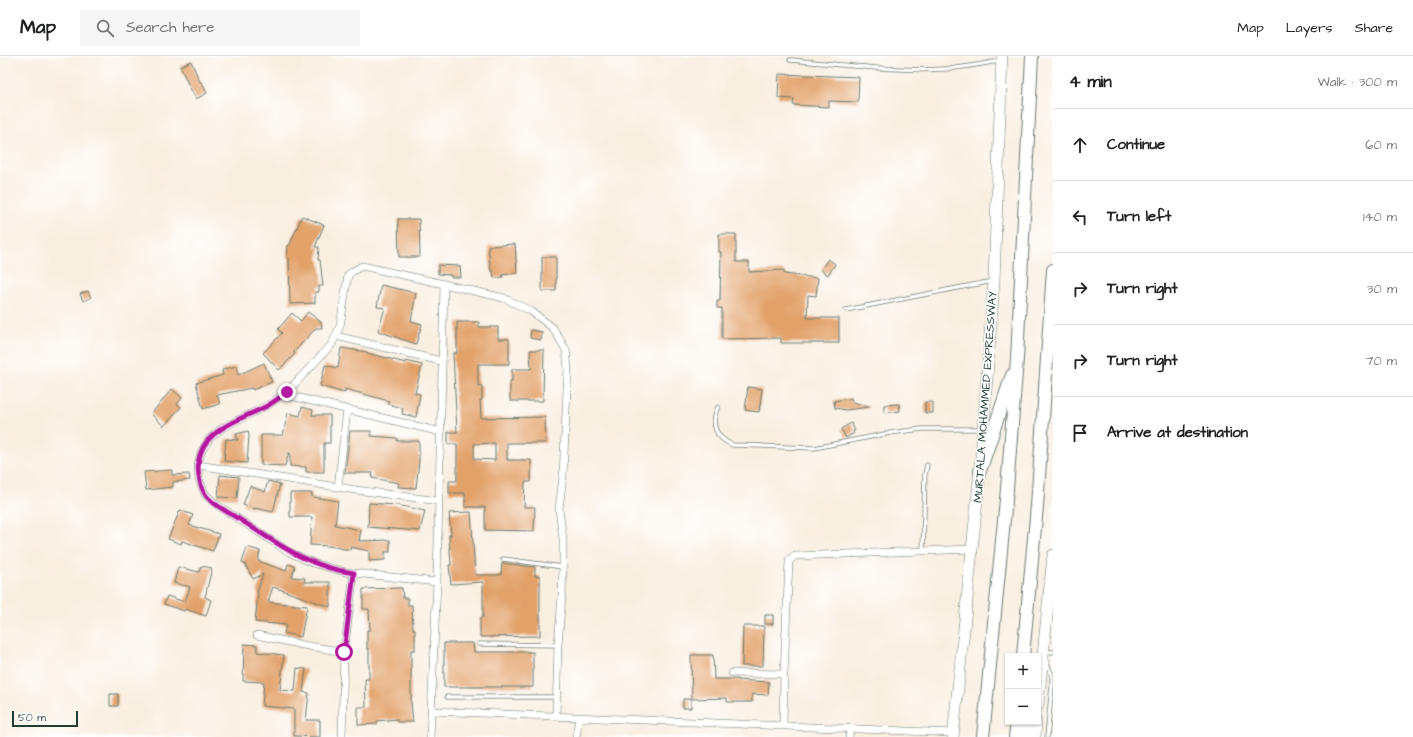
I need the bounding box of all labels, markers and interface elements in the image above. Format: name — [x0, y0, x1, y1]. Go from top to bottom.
search box — [80, 10, 360, 46]
text: Map — [20, 14, 56, 41]
icon: search — [94, 17, 116, 39]
text: Search here — [126, 17, 215, 38]
text: Map — [1237, 18, 1264, 38]
text: Layers — [1286, 18, 1333, 38]
text: Share — [1355, 18, 1393, 38]
text: 4 min — [1069, 70, 1112, 94]
text: Walk · 300 m — [1318, 73, 1397, 91]
icon: ahead — [1069, 134, 1091, 156]
text: Continue — [1107, 134, 1165, 155]
text: 60 m — [1365, 136, 1397, 154]
icon: left — [1069, 206, 1091, 228]
text: Turn left — [1107, 206, 1171, 227]
text: 140 m — [1363, 208, 1397, 226]
icon: right — [1069, 278, 1091, 300]
text: Turn right — [1107, 278, 1178, 299]
text: 30 m — [1367, 280, 1397, 298]
street label: MURTALA MOHAMMED EXPRESSWAY — [970, 290, 1001, 503]
icon: right — [1069, 350, 1091, 372]
text: Turn right — [1107, 350, 1178, 371]
text: 70 m — [1365, 352, 1397, 370]
route end — [278, 383, 296, 401]
icon: arrive — [1069, 422, 1091, 444]
text: Arrive at destination — [1107, 422, 1248, 443]
route start — [335, 643, 353, 661]
map controls — [1005, 653, 1041, 725]
button: + — [1005, 653, 1041, 689]
button: − — [1005, 689, 1041, 725]
scale bar — [12, 709, 78, 728]
text: 50 m — [18, 710, 46, 725]

